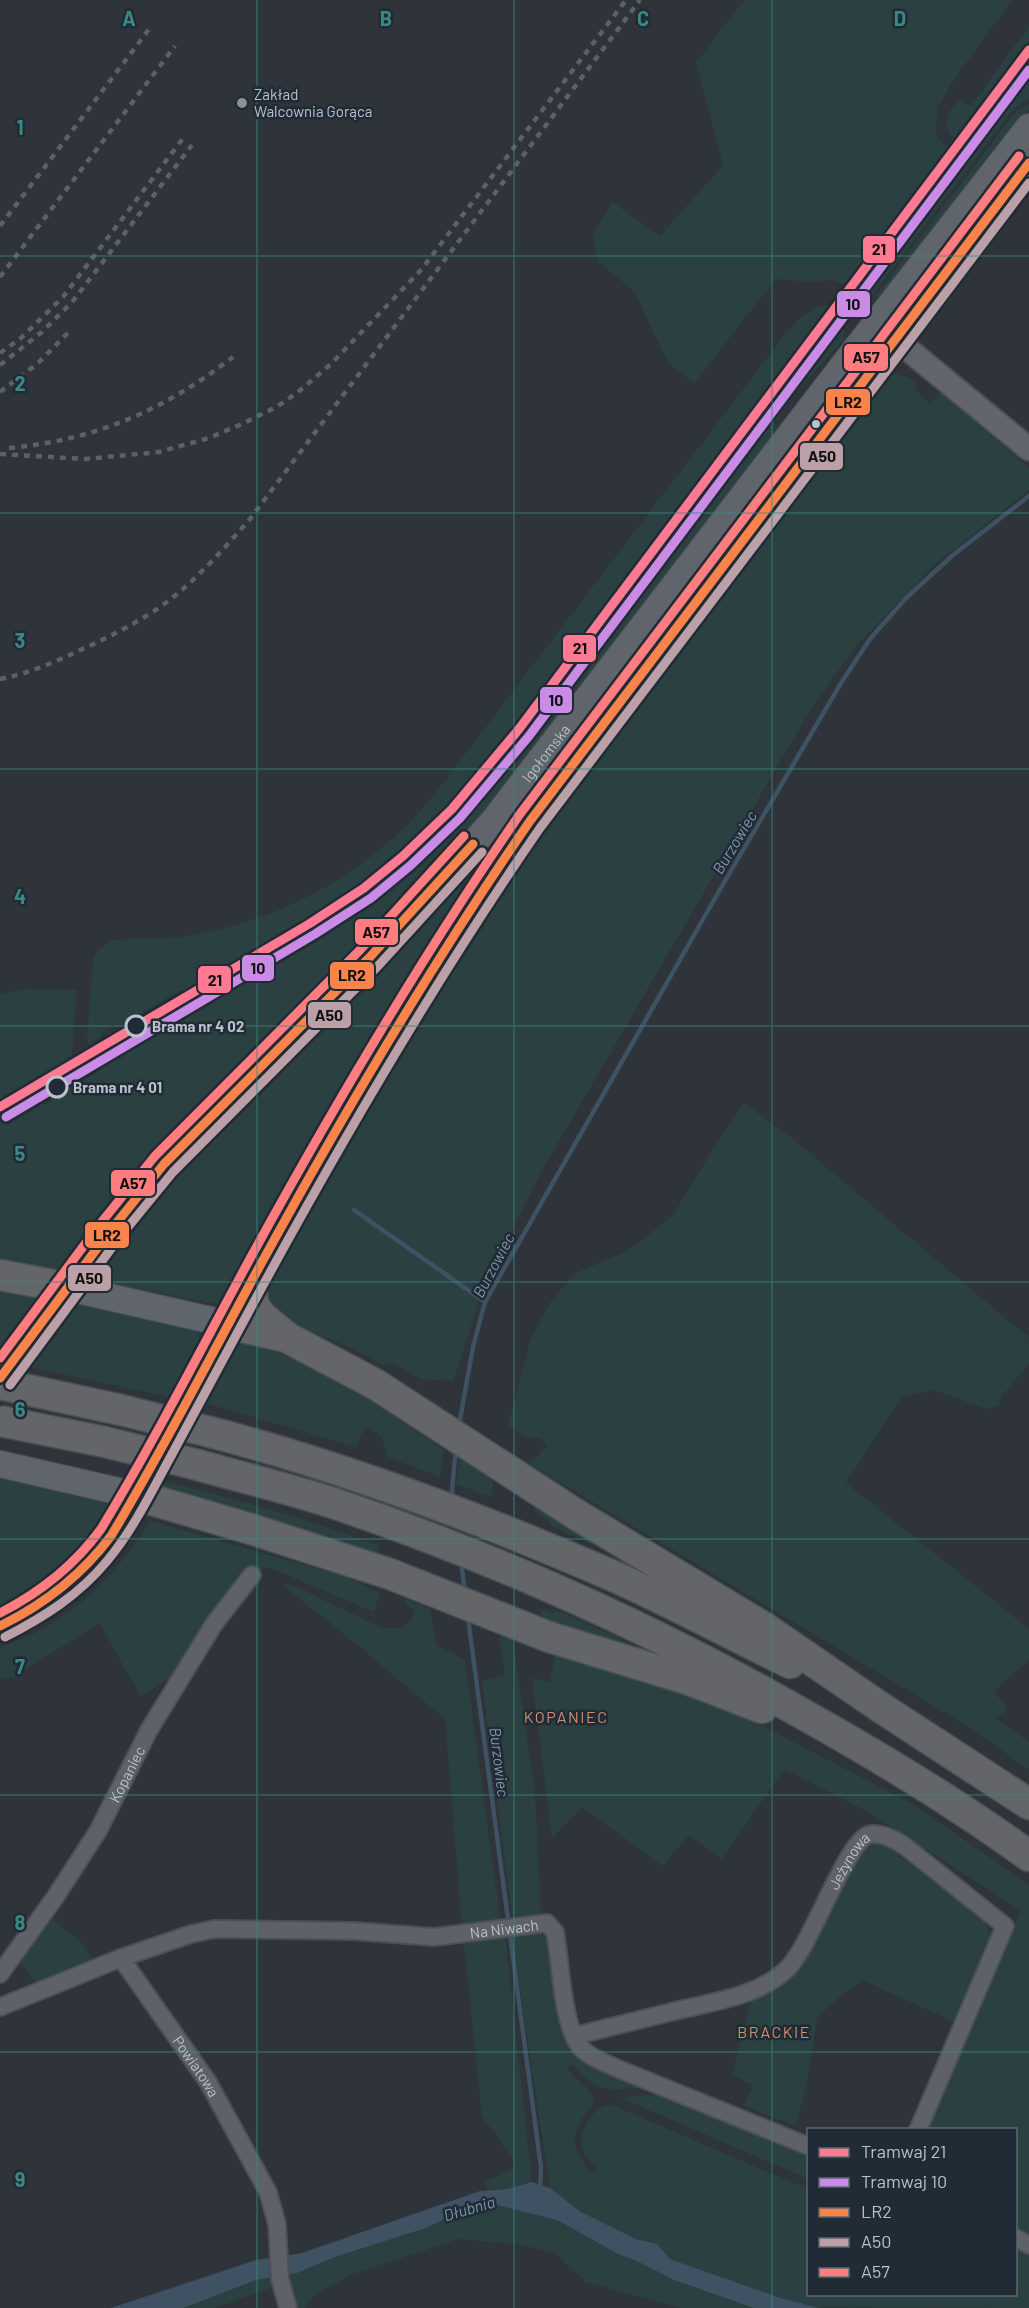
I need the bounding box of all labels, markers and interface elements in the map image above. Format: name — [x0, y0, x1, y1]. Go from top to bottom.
text: A — [122, 6, 136, 30]
text: B — [380, 6, 392, 30]
text: C — [637, 6, 649, 30]
text: D — [894, 6, 906, 30]
place label: Zakład Walcownia Gorąca — [254, 85, 372, 120]
marker: Zakład Walcownia Gorąca — [235, 96, 249, 110]
text: 1 — [16, 115, 24, 139]
line badge: 21 — [862, 235, 896, 264]
text: 21 — [872, 239, 886, 258]
line badge: 10 — [836, 290, 871, 318]
text: 10 — [846, 294, 860, 313]
line badge: A57 — [843, 343, 889, 372]
text: A57 — [852, 347, 880, 366]
text: 2 — [14, 371, 26, 395]
line badge: LR2 — [825, 388, 871, 416]
text: LR2 — [834, 392, 862, 411]
unlabelled marker — [810, 418, 822, 430]
line badge: A50 — [799, 442, 844, 471]
text: A50 — [808, 446, 836, 465]
text: 3 — [15, 628, 25, 652]
line badge: 21 — [562, 634, 597, 663]
text: 21 — [573, 638, 587, 657]
line badge: 10 — [539, 686, 573, 714]
text: 10 — [549, 690, 563, 709]
street label: Igołomska — [518, 721, 573, 786]
water label: Burzowiec — [708, 807, 760, 877]
text: 4 — [14, 884, 26, 908]
line badge: A57 — [354, 918, 399, 946]
text: A57 — [362, 922, 390, 941]
line badge: 10 — [241, 954, 275, 982]
text: 10 — [251, 958, 265, 977]
line badge: LR2 — [329, 961, 375, 990]
line badge: 21 — [197, 965, 232, 994]
text: LR2 — [338, 965, 366, 984]
text: 21 — [208, 970, 222, 989]
line badge: A50 — [307, 1001, 352, 1029]
text: A50 — [315, 1005, 343, 1024]
marker: Brama nr 4 02 — [125, 1015, 147, 1037]
place label: Brama nr 4 02 — [152, 1017, 244, 1035]
marker: Brama nr 4 01 — [46, 1076, 68, 1098]
place label: Brama nr 4 01 — [73, 1078, 162, 1096]
text: 5 — [15, 1141, 26, 1165]
line badge: A57 — [110, 1169, 156, 1197]
text: A57 — [119, 1173, 147, 1192]
line badge: LR2 — [84, 1221, 130, 1249]
text: LR2 — [93, 1225, 121, 1244]
water label: Burzowiec — [468, 1230, 518, 1300]
line badge: A50 — [67, 1264, 112, 1292]
text: A50 — [75, 1268, 103, 1287]
text: 6 — [15, 1397, 26, 1421]
text: 7 — [15, 1654, 25, 1678]
district label: KOPANIEC — [524, 1707, 608, 1726]
water label: Burzowiec — [486, 1726, 514, 1798]
street label: Kopaniec — [105, 1743, 148, 1805]
street label: Jeżynowa — [824, 1828, 873, 1892]
text: 8 — [15, 1910, 26, 1934]
street label: Na Niwach — [469, 1915, 540, 1941]
district label: BRACKIE — [737, 2022, 811, 2041]
street label: Powiatowa — [169, 2032, 223, 2100]
legend — [807, 2128, 1017, 2296]
text: Tramwaj 21 — [861, 2140, 946, 2162]
text: 9 — [15, 2167, 25, 2191]
text: Tramwaj 10 — [861, 2170, 947, 2192]
water label: Dłubnia — [441, 2192, 497, 2224]
text: LR2 — [861, 2200, 892, 2222]
text: A50 — [861, 2230, 891, 2252]
text: A57 — [861, 2260, 890, 2282]

